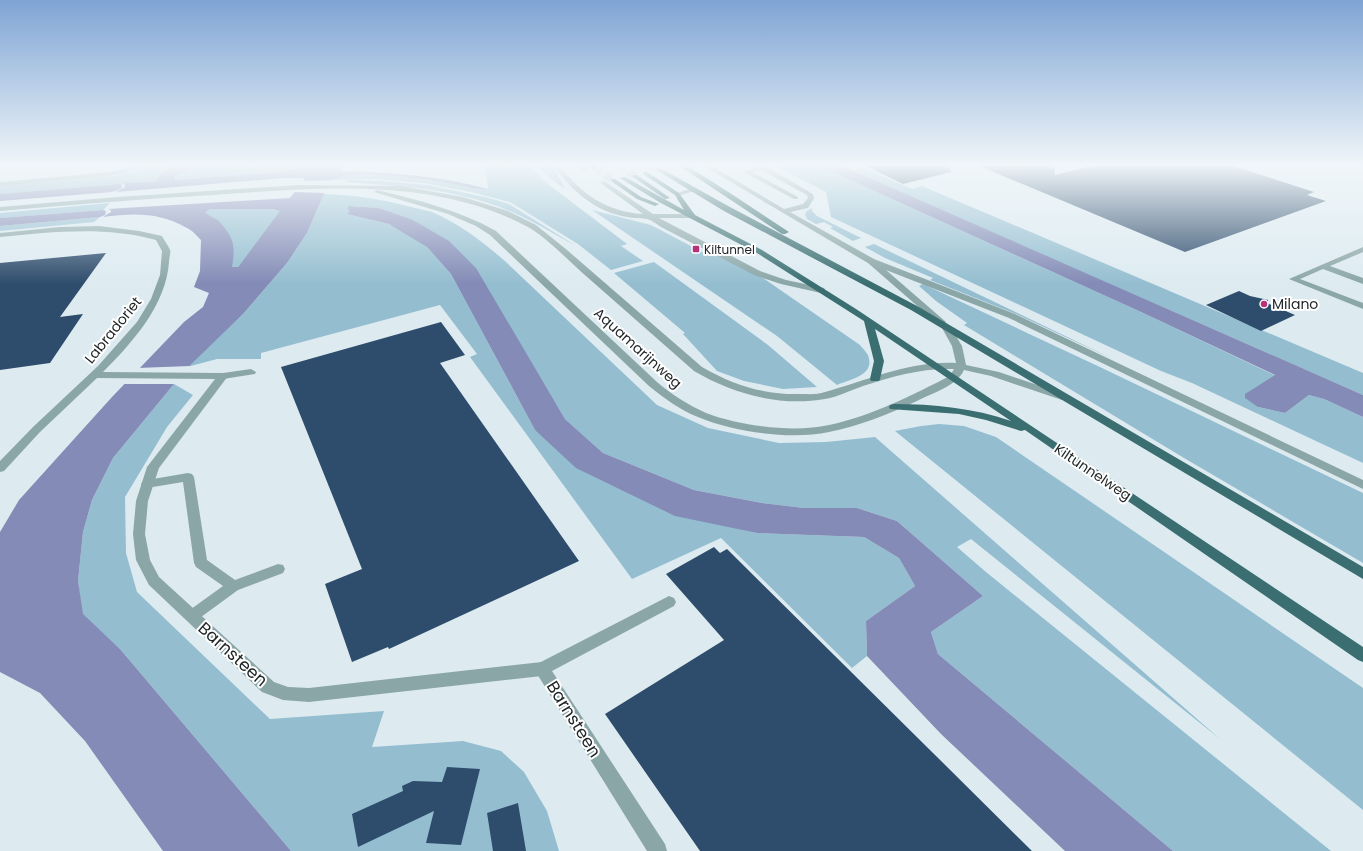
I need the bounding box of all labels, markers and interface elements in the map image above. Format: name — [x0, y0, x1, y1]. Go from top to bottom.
place label: Kiltunnel — [704, 241, 755, 258]
marker: Kiltunnel — [691, 244, 701, 254]
street label: Labradoriet — [80, 292, 146, 368]
place label: Milano — [1272, 294, 1318, 314]
marker: Milano — [1259, 299, 1269, 309]
street label: Aquamarijnweg — [590, 303, 686, 393]
street label: Kiltunnelweg — [1051, 439, 1135, 505]
street label: Barnsteen — [193, 616, 273, 692]
street label: Barnsteen — [541, 676, 607, 762]

